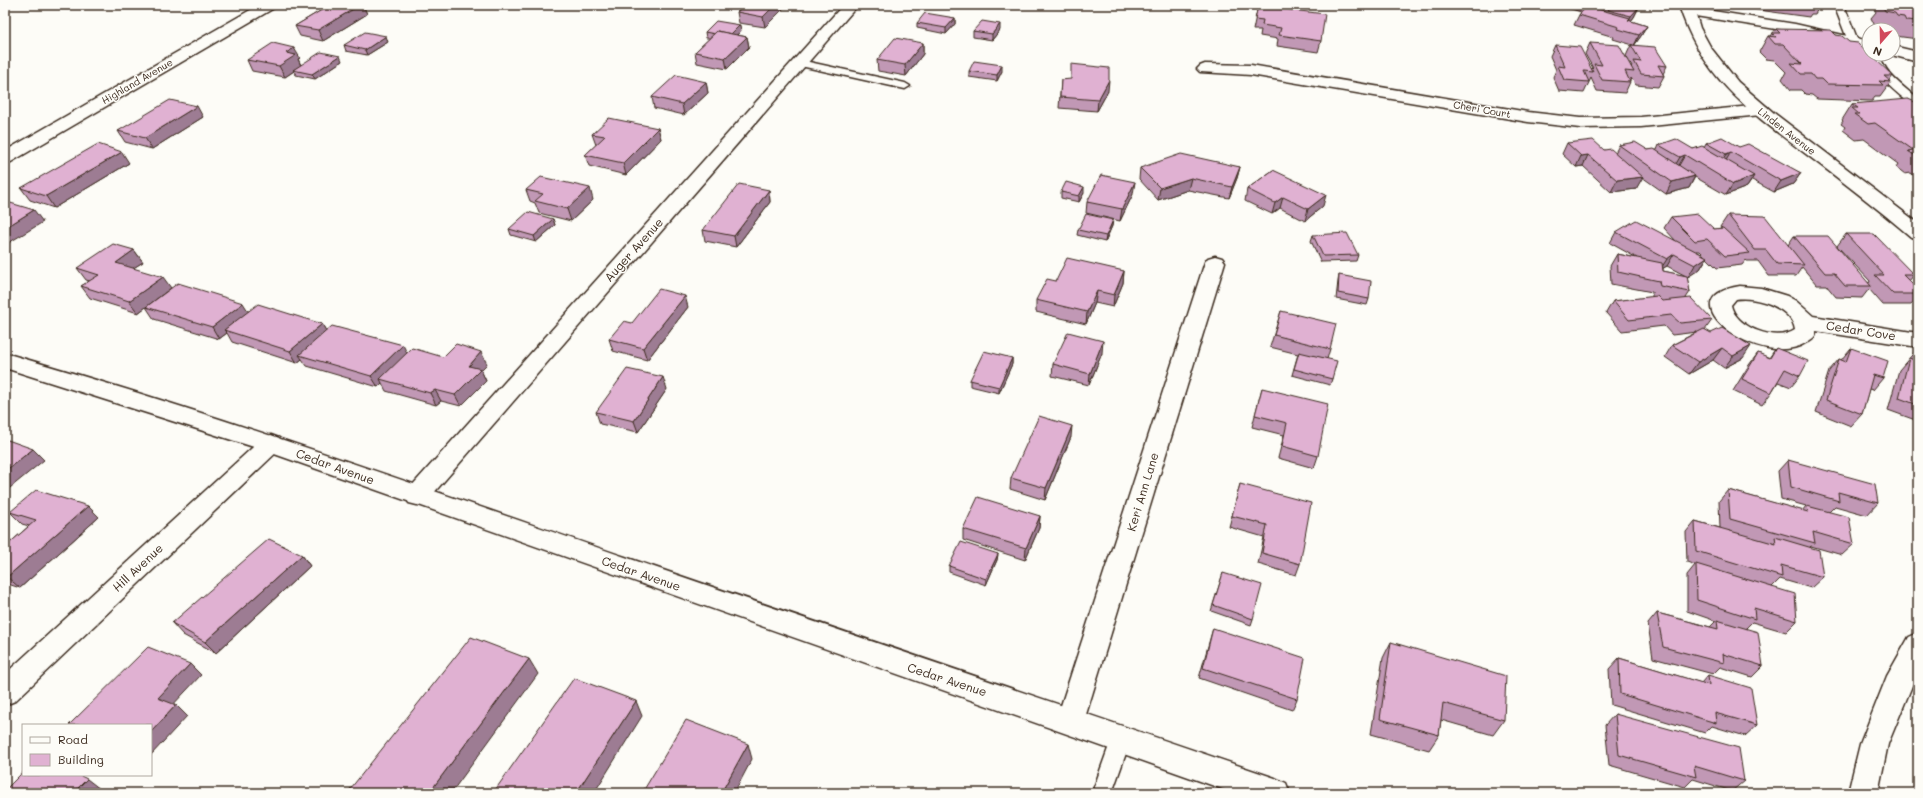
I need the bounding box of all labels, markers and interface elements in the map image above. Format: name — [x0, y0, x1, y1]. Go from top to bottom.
north arrow — [1861, 22, 1901, 62]
text: N — [1871, 43, 1884, 60]
street label: Highland Avenue — [99, 55, 175, 107]
street label: Cheri Court — [1452, 97, 1512, 121]
street label: Linden Avenue — [1755, 104, 1819, 158]
street label: Auger Avenue — [600, 214, 666, 285]
street label: Cedar Cove — [1825, 317, 1897, 343]
street label: Cedar Avenue — [294, 444, 377, 488]
street label: Keri Ann Lane — [1122, 450, 1162, 533]
street label: Hill Avenue — [109, 540, 166, 595]
street label: Cedar Avenue — [600, 552, 683, 594]
street label: Cedar Avenue — [906, 659, 989, 699]
legend — [22, 724, 152, 776]
text: Road — [58, 731, 88, 747]
text: Building — [58, 751, 104, 767]

